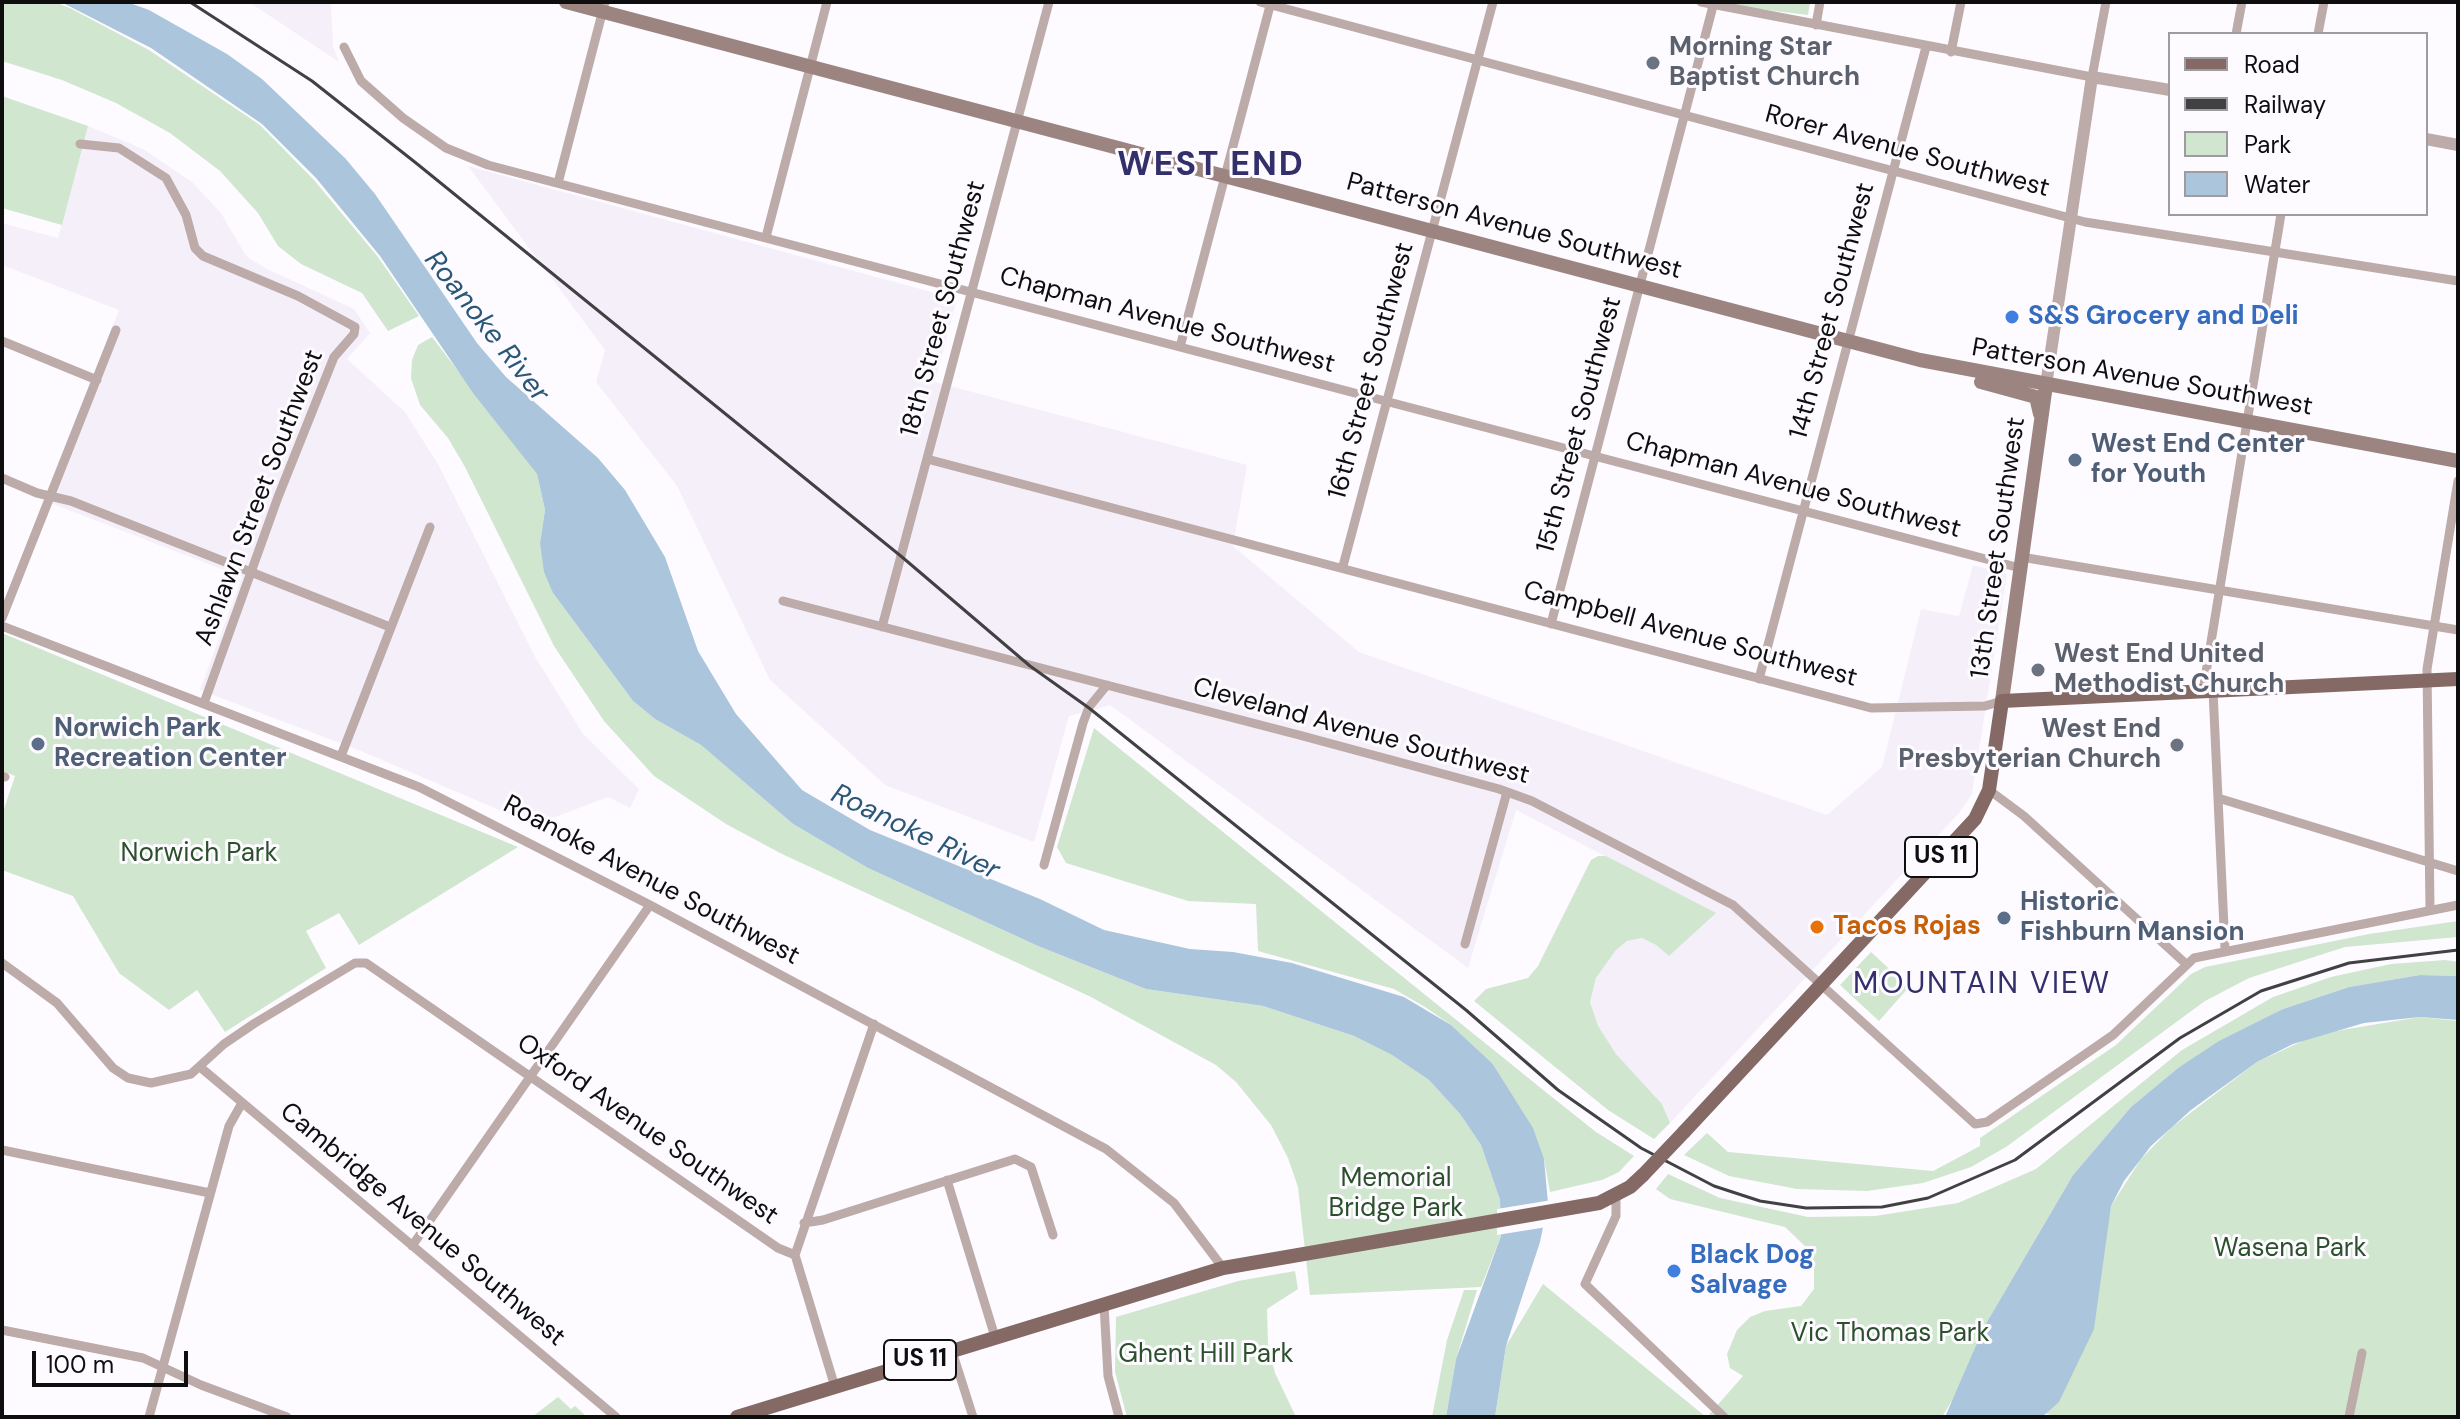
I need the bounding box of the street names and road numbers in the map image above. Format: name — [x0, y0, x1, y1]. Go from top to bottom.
street label: Rorer Avenue Southwest — [1761, 99, 2053, 205]
street label: Patterson Avenue Southwest — [1343, 167, 1685, 287]
street label: 18th Street Southwest — [895, 178, 993, 440]
street label: 14th Street Southwest — [1784, 180, 1882, 442]
street label: 16th Street Southwest — [1323, 239, 1421, 503]
street label: Chapman Avenue Southwest — [996, 261, 1338, 381]
street label: 15th Street Southwest — [1531, 293, 1629, 557]
street label: Patterson Avenue Southwest — [1969, 333, 2315, 423]
street label: Ashlawn Street Southwest — [189, 346, 331, 650]
street label: 13th Street Southwest — [1965, 415, 2033, 681]
street label: Chapman Avenue Southwest — [1622, 426, 1964, 546]
street label: Campbell Avenue Southwest — [1520, 575, 1860, 695]
street label: Cleveland Avenue Southwest — [1189, 672, 1533, 792]
street label: Roanoke Avenue Southwest — [498, 790, 804, 972]
road number: US 11 — [1905, 837, 1977, 877]
street label: Oxford Avenue Southwest — [510, 1028, 784, 1232]
street label: Cambridge Avenue Southwest — [273, 1096, 571, 1354]
road number: US 11 — [884, 1340, 956, 1380]

